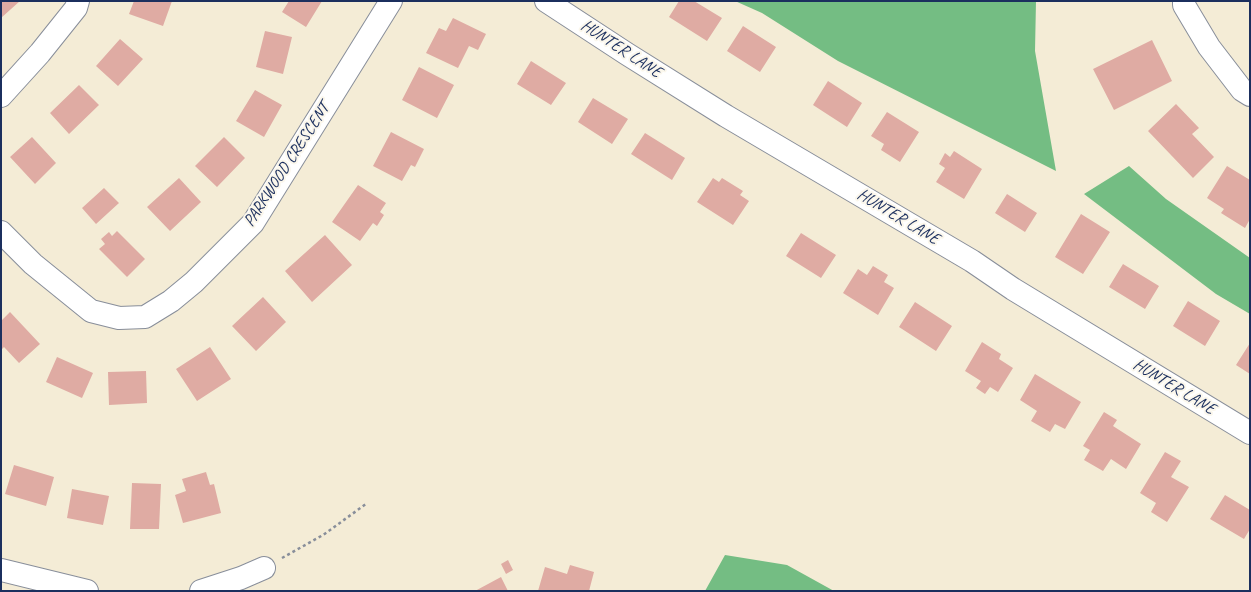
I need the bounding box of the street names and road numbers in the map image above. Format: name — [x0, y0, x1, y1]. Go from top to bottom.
street label: HUNTER LANE — [577, 15, 665, 83]
street label: PARKWOOD CRESCENT — [239, 99, 335, 231]
street label: HUNTER LANE — [853, 185, 943, 249]
street label: HUNTER LANE — [1129, 355, 1219, 419]

